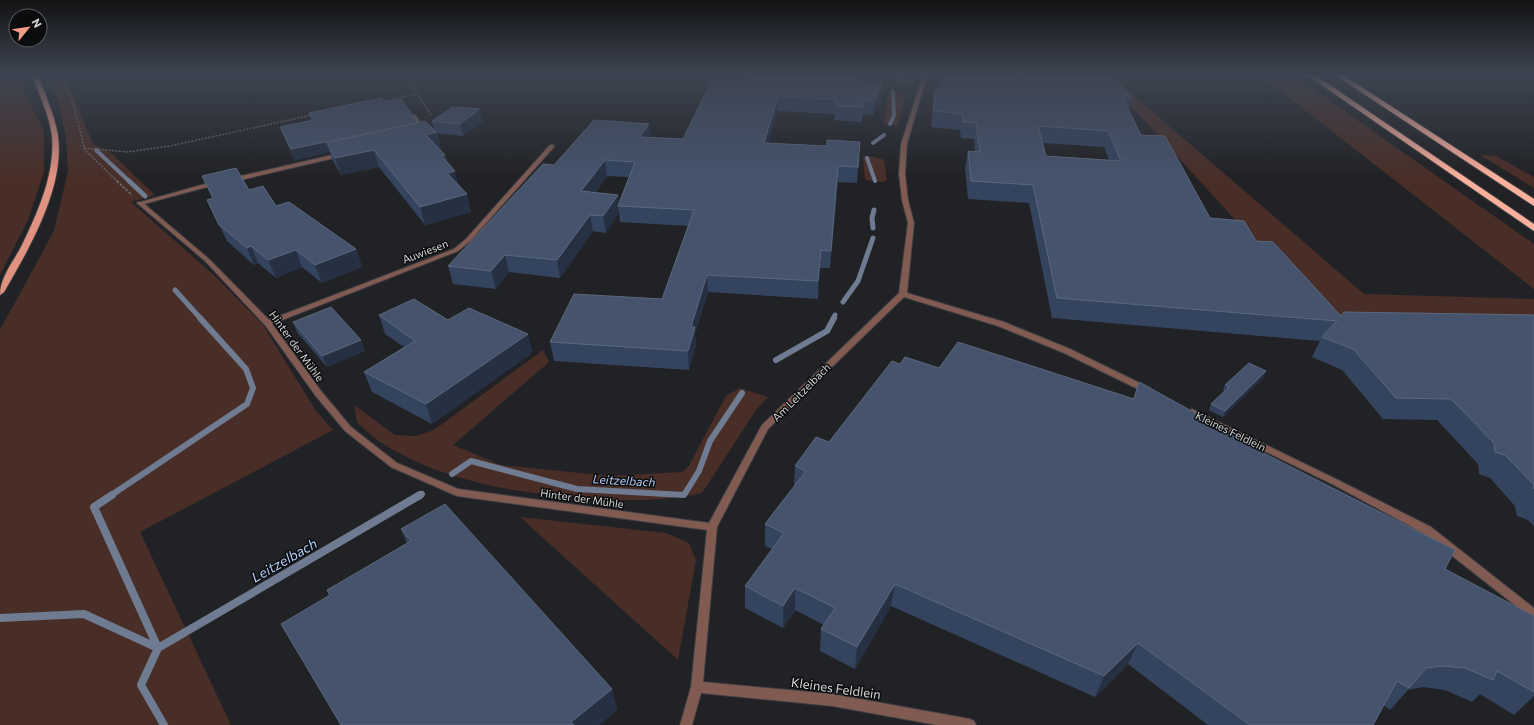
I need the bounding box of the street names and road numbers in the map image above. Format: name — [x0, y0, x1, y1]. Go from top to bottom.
street label: Auwiesen — [400, 236, 450, 266]
street label: Hinter der Mühle — [267, 308, 327, 384]
street label: Am Leitzelbach — [769, 360, 833, 424]
street label: Kleines Feldlein — [1194, 408, 1268, 454]
street label: Hinter der Mühle — [539, 486, 625, 510]
street label: Kleines Feldlein — [790, 674, 882, 702]

